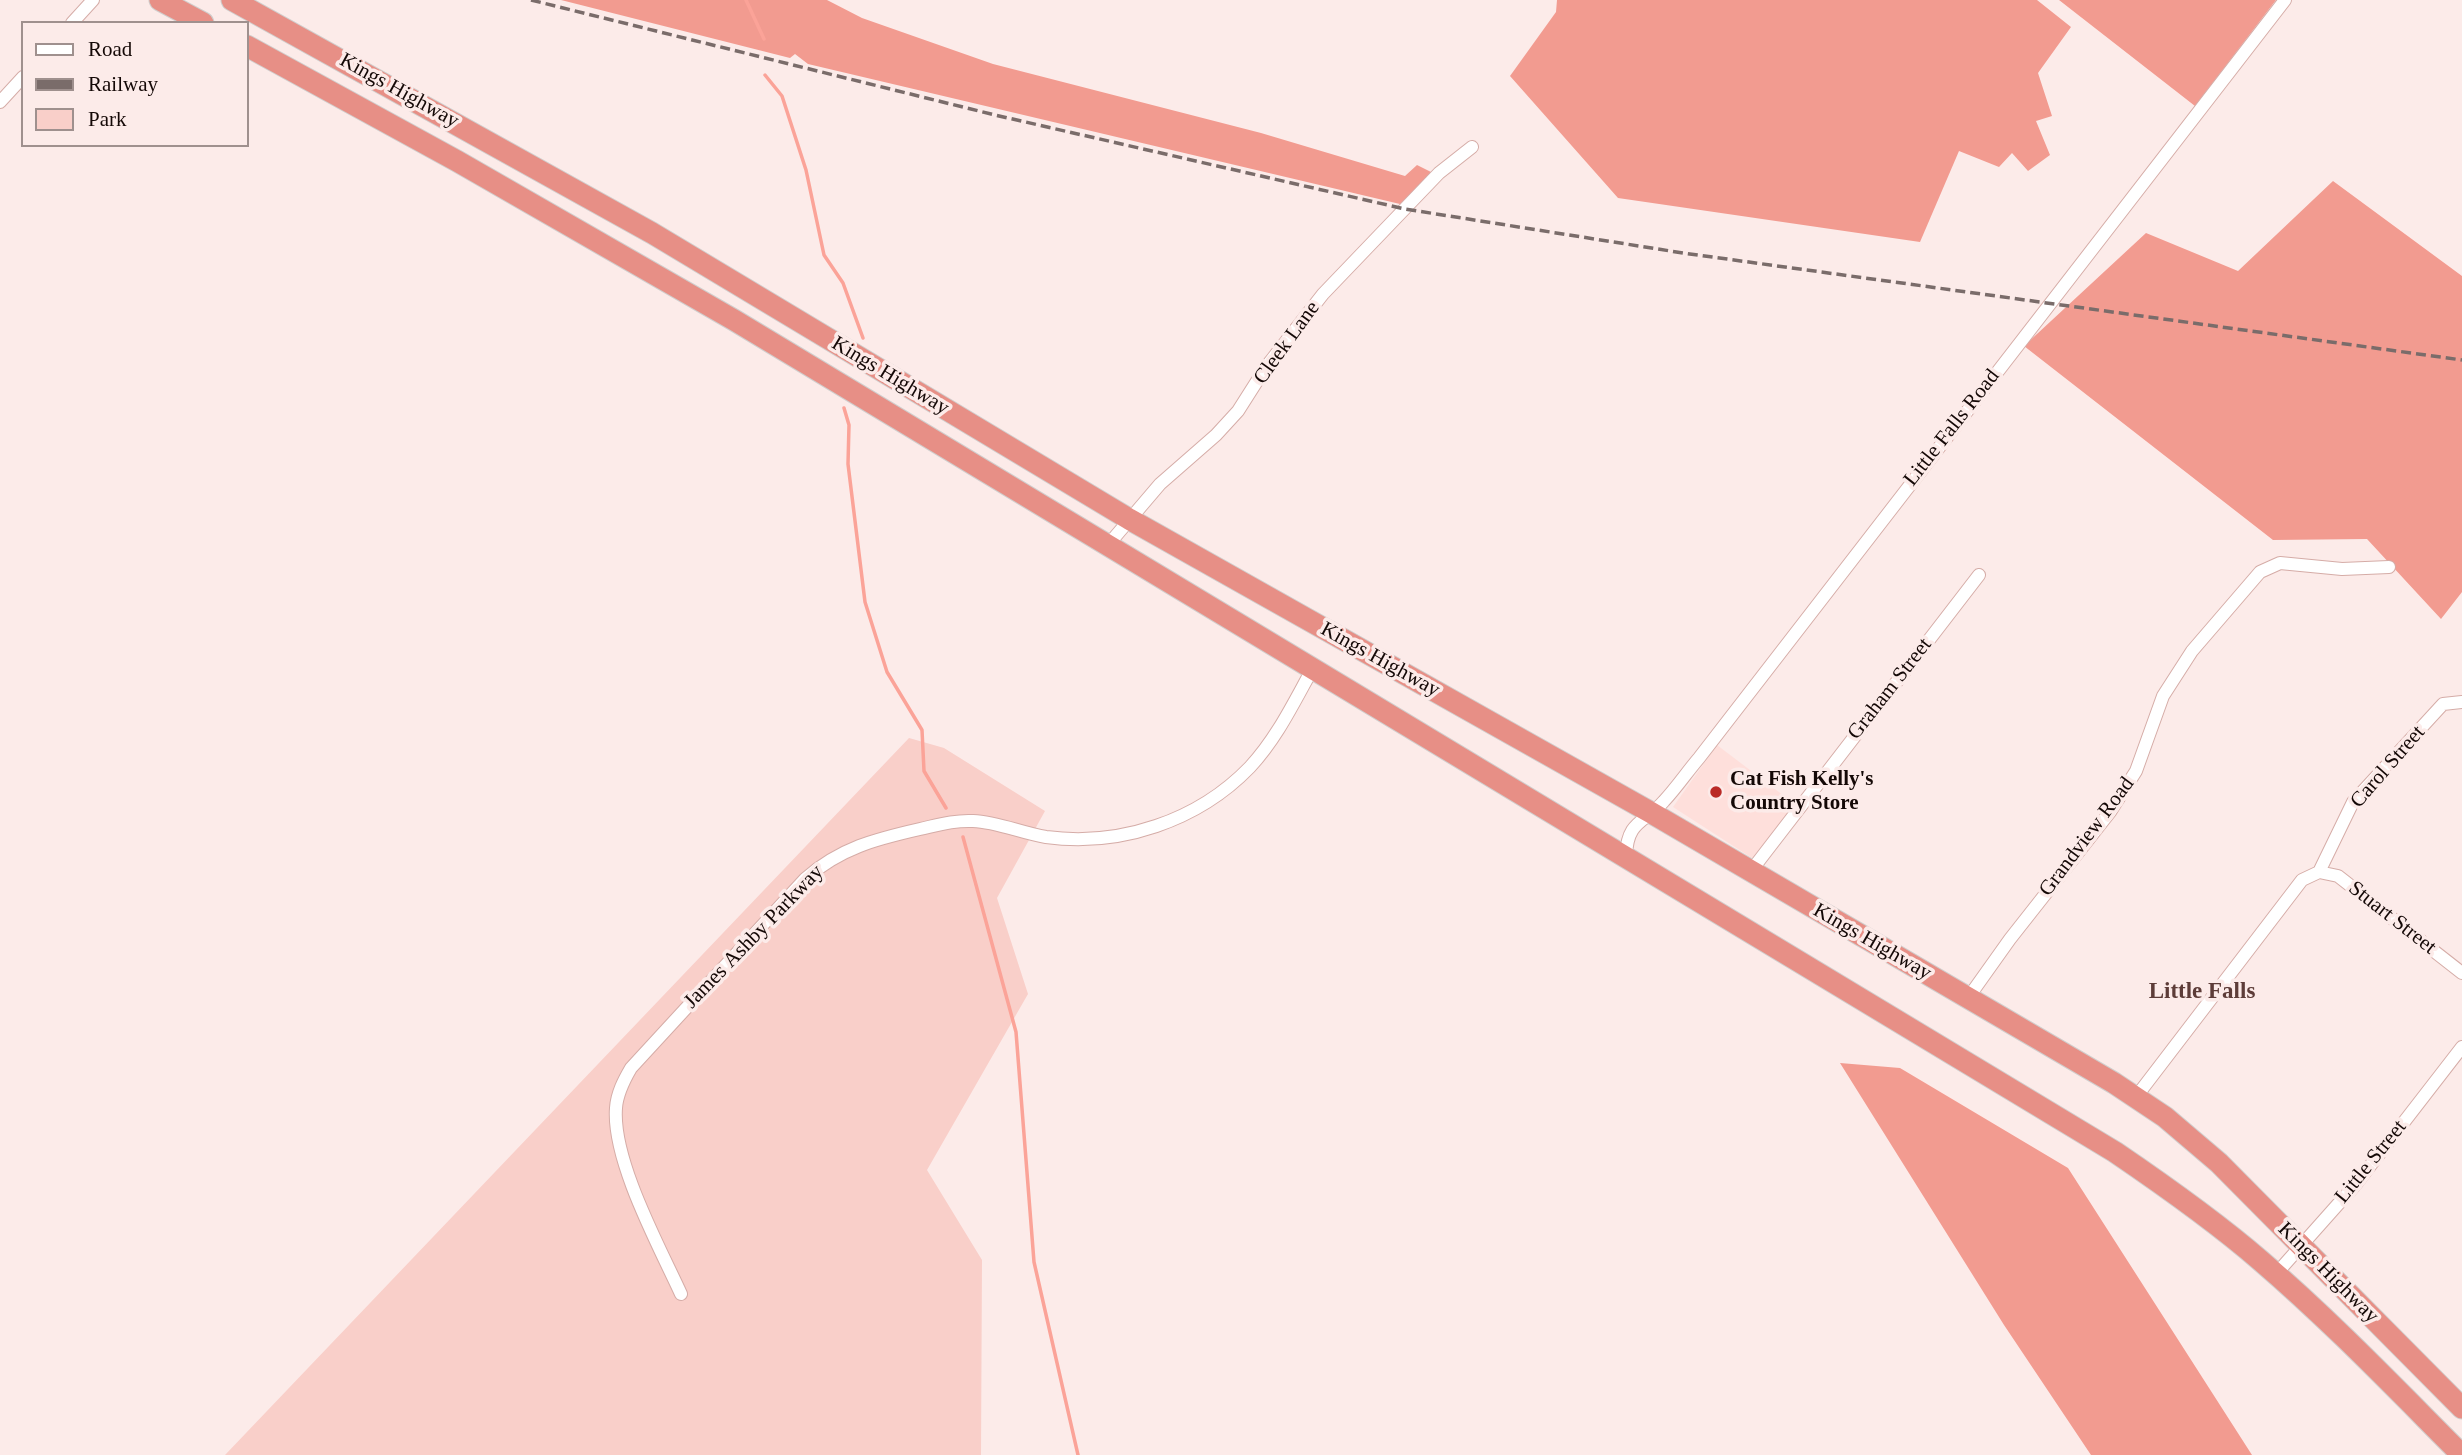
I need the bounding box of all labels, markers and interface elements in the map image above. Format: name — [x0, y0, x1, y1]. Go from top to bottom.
legend — [21, 21, 248, 147]
text: Road — [88, 37, 132, 61]
street label: Kings Highway — [335, 48, 463, 134]
text: Railway — [88, 72, 158, 96]
text: Park — [88, 107, 127, 131]
street label: Cleek Lane — [1249, 297, 1325, 389]
street label: Kings Highway — [827, 331, 953, 421]
street label: Little Falls Road — [1899, 365, 2005, 491]
street label: Kings Highway — [1316, 617, 1444, 703]
street label: Graham Street — [1843, 633, 1937, 745]
street label: Carol Street — [2345, 721, 2431, 813]
place label: Cat Fish Kelly's Country Store — [1730, 767, 1874, 817]
street label: Grandview Road — [2034, 772, 2140, 902]
marker: Cat Fish Kelly's Country Store — [1708, 784, 1724, 800]
street label: James Ashby Parkway — [679, 860, 829, 1014]
street label: Stuart Street — [2343, 876, 2441, 960]
street label: Kings Highway — [1808, 898, 1936, 986]
district label: Little Falls — [2149, 978, 2255, 1006]
street label: Little Street — [2330, 1115, 2412, 1209]
street label: Kings Highway — [2272, 1217, 2384, 1329]

